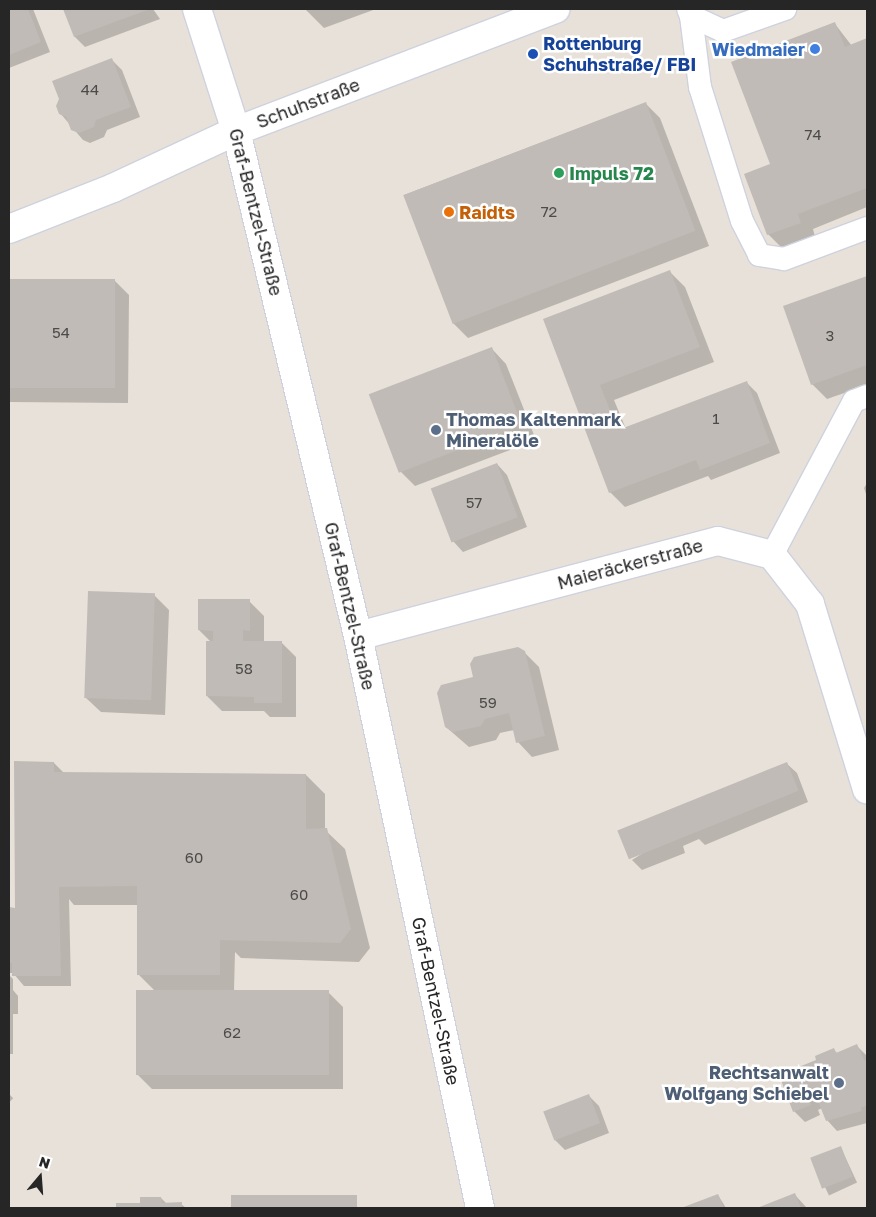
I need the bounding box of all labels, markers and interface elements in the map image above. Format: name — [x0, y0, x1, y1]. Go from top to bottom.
place label: Rottenburg Schuhstraße/ FBI — [543, 33, 696, 76]
place label: Wiedmaier — [712, 38, 805, 60]
marker: Wiedmaier — [809, 43, 821, 55]
marker: Rottenburg Schuhstraße/ FBI — [527, 48, 539, 60]
street label: Schuhstraße — [253, 73, 363, 133]
house number: 44 — [81, 81, 99, 99]
street label: Graf-Bentzel-Straße — [225, 126, 287, 298]
house number: 74 — [804, 126, 822, 144]
place label: Impuls 72 — [569, 162, 654, 184]
marker: Impuls 72 — [553, 167, 565, 179]
place label: Raidts — [459, 201, 515, 223]
house number: 72 — [541, 203, 557, 221]
marker: Raidts — [443, 206, 455, 218]
house number: 54 — [52, 324, 70, 342]
house number: 3 — [826, 327, 834, 345]
place label: Thomas Kaltenmark Mineralöle — [446, 409, 622, 452]
house number: 1 — [712, 410, 720, 428]
marker: Thomas Kaltenmark Mineralöle — [430, 424, 442, 436]
house number: 57 — [466, 494, 482, 512]
street label: Graf-Bentzel-Straße — [320, 520, 380, 692]
street label: Maieräckerstraße — [555, 534, 705, 594]
house number: 58 — [235, 660, 253, 678]
house number: 59 — [479, 694, 497, 712]
house number: 60 — [185, 849, 203, 867]
house number: 60 — [290, 886, 308, 904]
street label: Graf-Bentzel-Straße — [408, 915, 464, 1087]
house number: 62 — [223, 1024, 241, 1042]
place label: Rechtsanwalt Wolfgang Schiebel — [664, 1062, 829, 1104]
marker: Rechtsanwalt Wolfgang Schiebel — [833, 1077, 845, 1089]
north arrow — [15, 1152, 65, 1202]
text: N — [37, 1153, 52, 1172]

